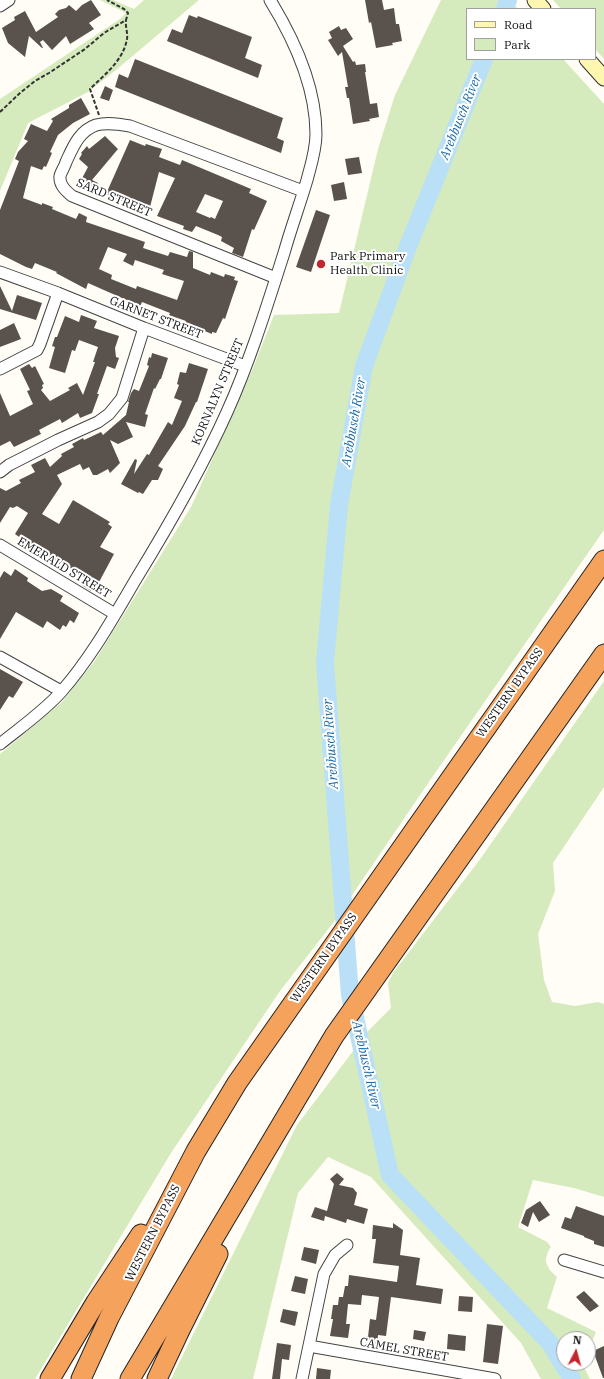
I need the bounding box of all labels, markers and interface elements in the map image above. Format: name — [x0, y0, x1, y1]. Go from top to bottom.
legend — [466, 8, 596, 60]
text: Road — [504, 17, 533, 32]
text: Park — [504, 37, 530, 52]
water label: Arebbusch River — [437, 72, 485, 162]
street label: SARD STREET — [74, 176, 154, 220]
place label: Park Primary Health Clinic — [330, 250, 406, 278]
marker: Park Primary Health Clinic — [315, 258, 327, 270]
street label: GARNET STREET — [107, 294, 205, 342]
street label: KORNALYN STREET — [189, 337, 247, 447]
water label: Arebbusch River — [339, 376, 369, 468]
street label: EMERALD STREET — [15, 534, 113, 602]
street label: WESTERN BYPASS — [474, 645, 546, 741]
water label: Arebbusch River — [320, 699, 342, 789]
street label: WESTERN BYPASS — [288, 910, 360, 1006]
water label: Arebbusch River — [348, 1019, 384, 1111]
street label: WESTERN BYPASS — [122, 1182, 184, 1284]
north arrow — [556, 1331, 596, 1371]
text: N — [572, 1333, 582, 1347]
street label: CAMEL STREET — [358, 1335, 450, 1365]

